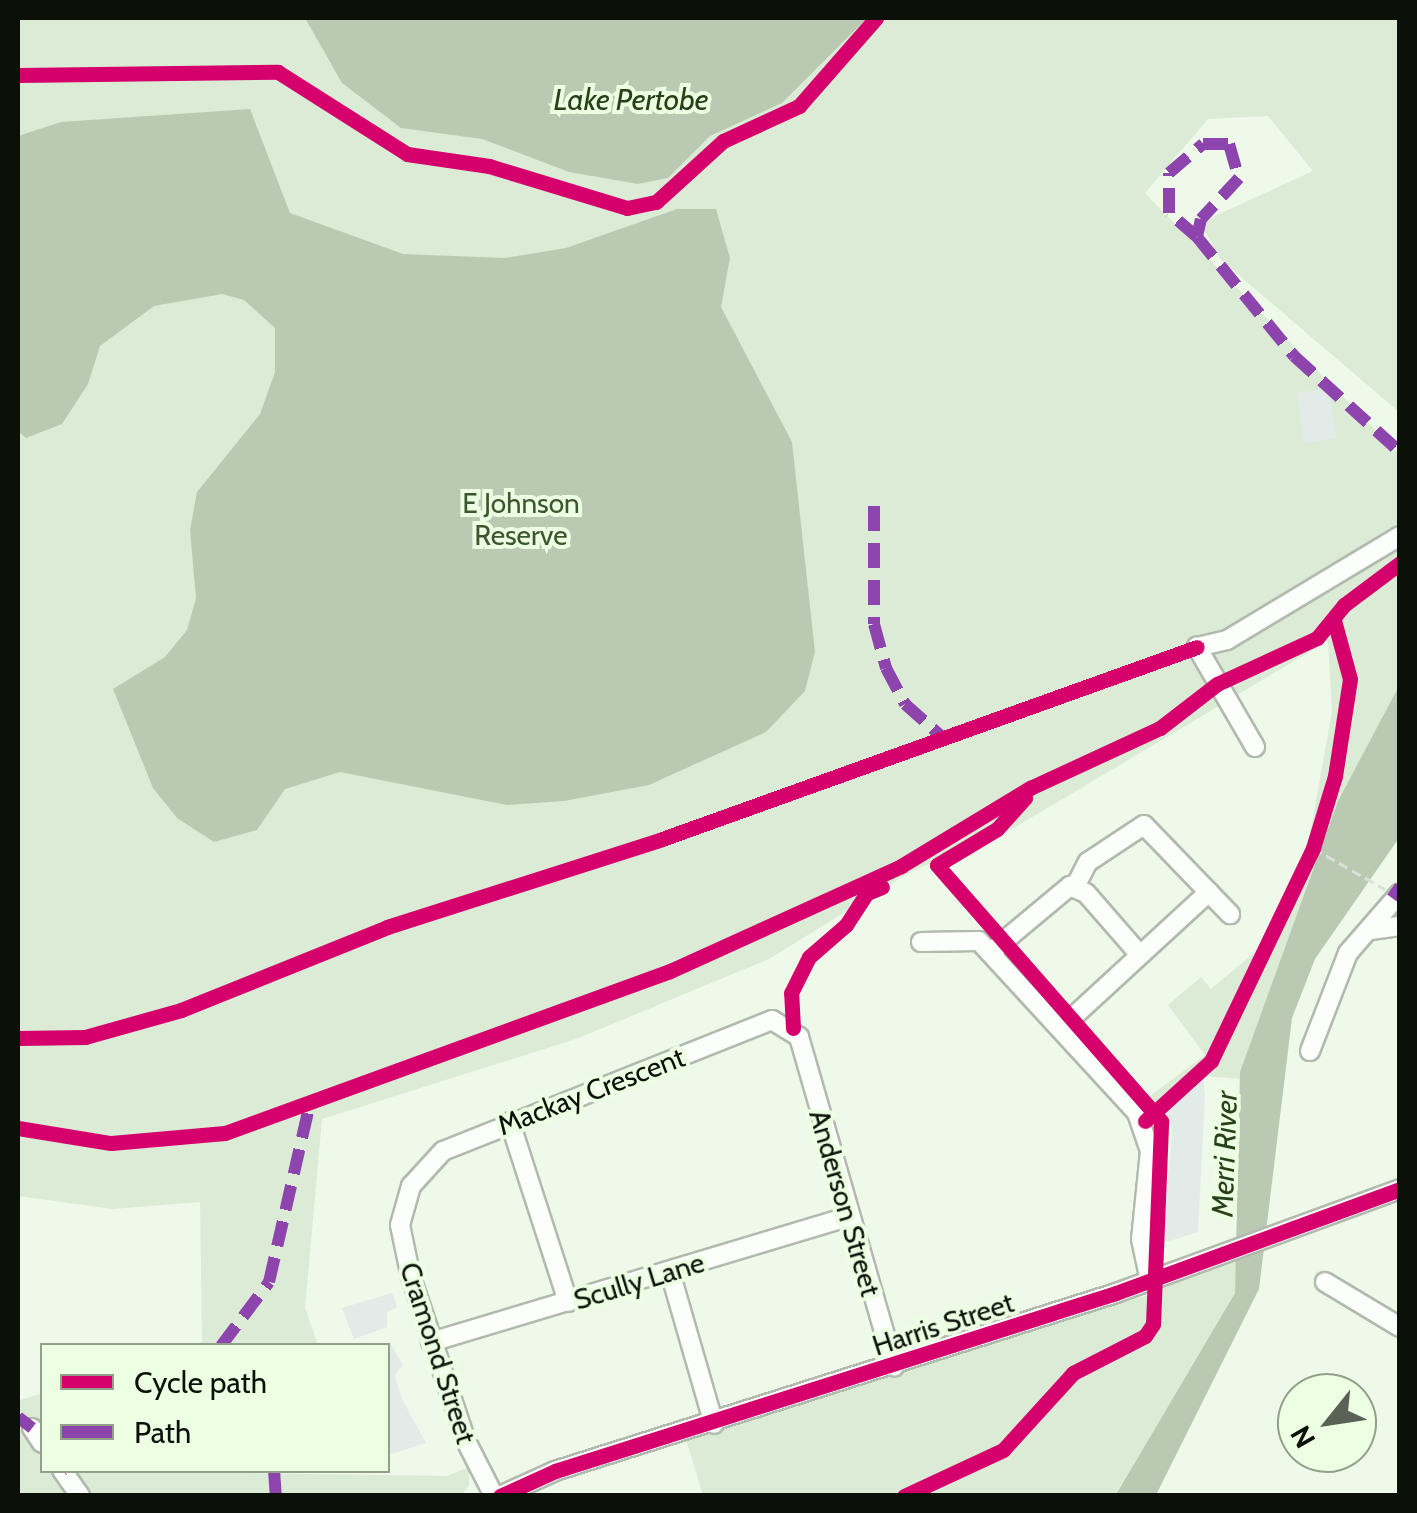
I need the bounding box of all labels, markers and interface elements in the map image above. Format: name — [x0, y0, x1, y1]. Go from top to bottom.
water label: Lake Pertobe — [553, 82, 709, 118]
park label: E Johnson Reserve — [462, 486, 580, 552]
street label: Mackay Crescent — [493, 1040, 689, 1142]
water label: Merri River — [1205, 1090, 1245, 1218]
street label: Anderson Street — [802, 1106, 888, 1300]
street label: Scully Lane — [570, 1245, 708, 1317]
street label: Cramond Street — [393, 1258, 483, 1448]
street label: Harris Street — [868, 1285, 1018, 1363]
legend — [40, 1343, 390, 1473]
text: Cycle path — [134, 1364, 267, 1401]
north arrow — [1277, 1373, 1377, 1473]
text: Path — [134, 1414, 191, 1451]
text: N — [1283, 1420, 1322, 1454]

